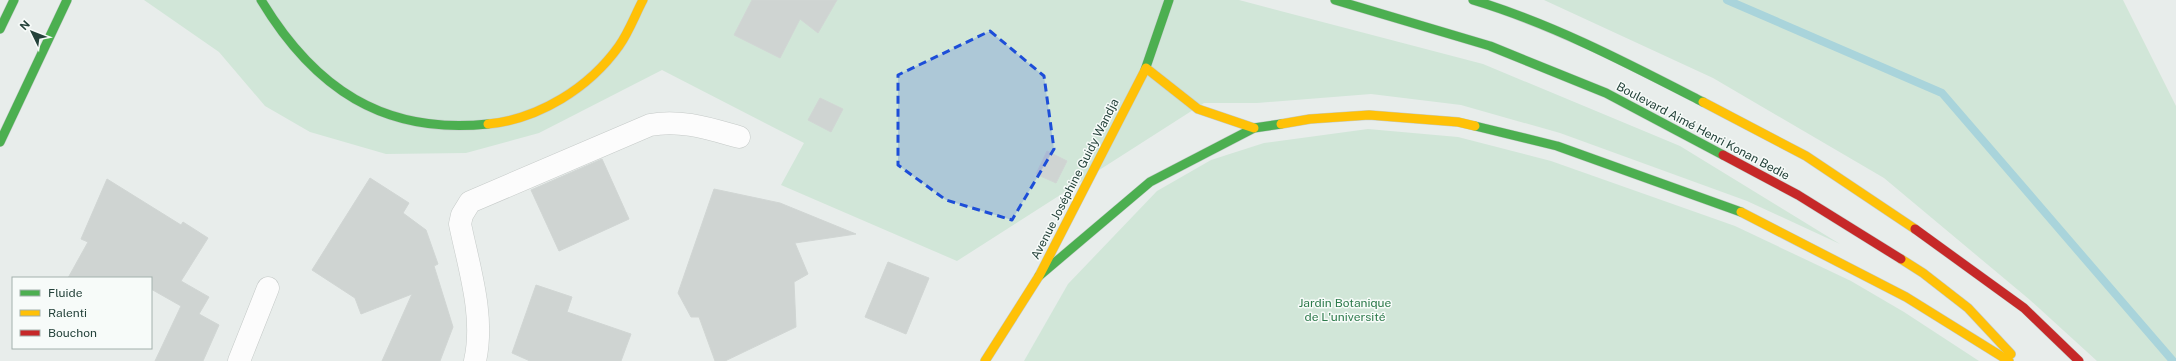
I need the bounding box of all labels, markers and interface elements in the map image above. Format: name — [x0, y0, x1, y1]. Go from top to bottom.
north arrow — [12, 12, 52, 52]
text: N — [17, 18, 32, 32]
street label: Boulevard Aimé Henri Konan Bedie — [1614, 79, 1792, 183]
street label: Avenue Joséphine Guidy Wandja — [1028, 96, 1122, 262]
legend — [12, 277, 152, 349]
text: Fluide — [48, 286, 83, 300]
park label: Jardin Botanique de L'université — [1299, 296, 1392, 324]
text: Ralenti — [48, 306, 87, 320]
text: Bouchon — [48, 326, 97, 340]

